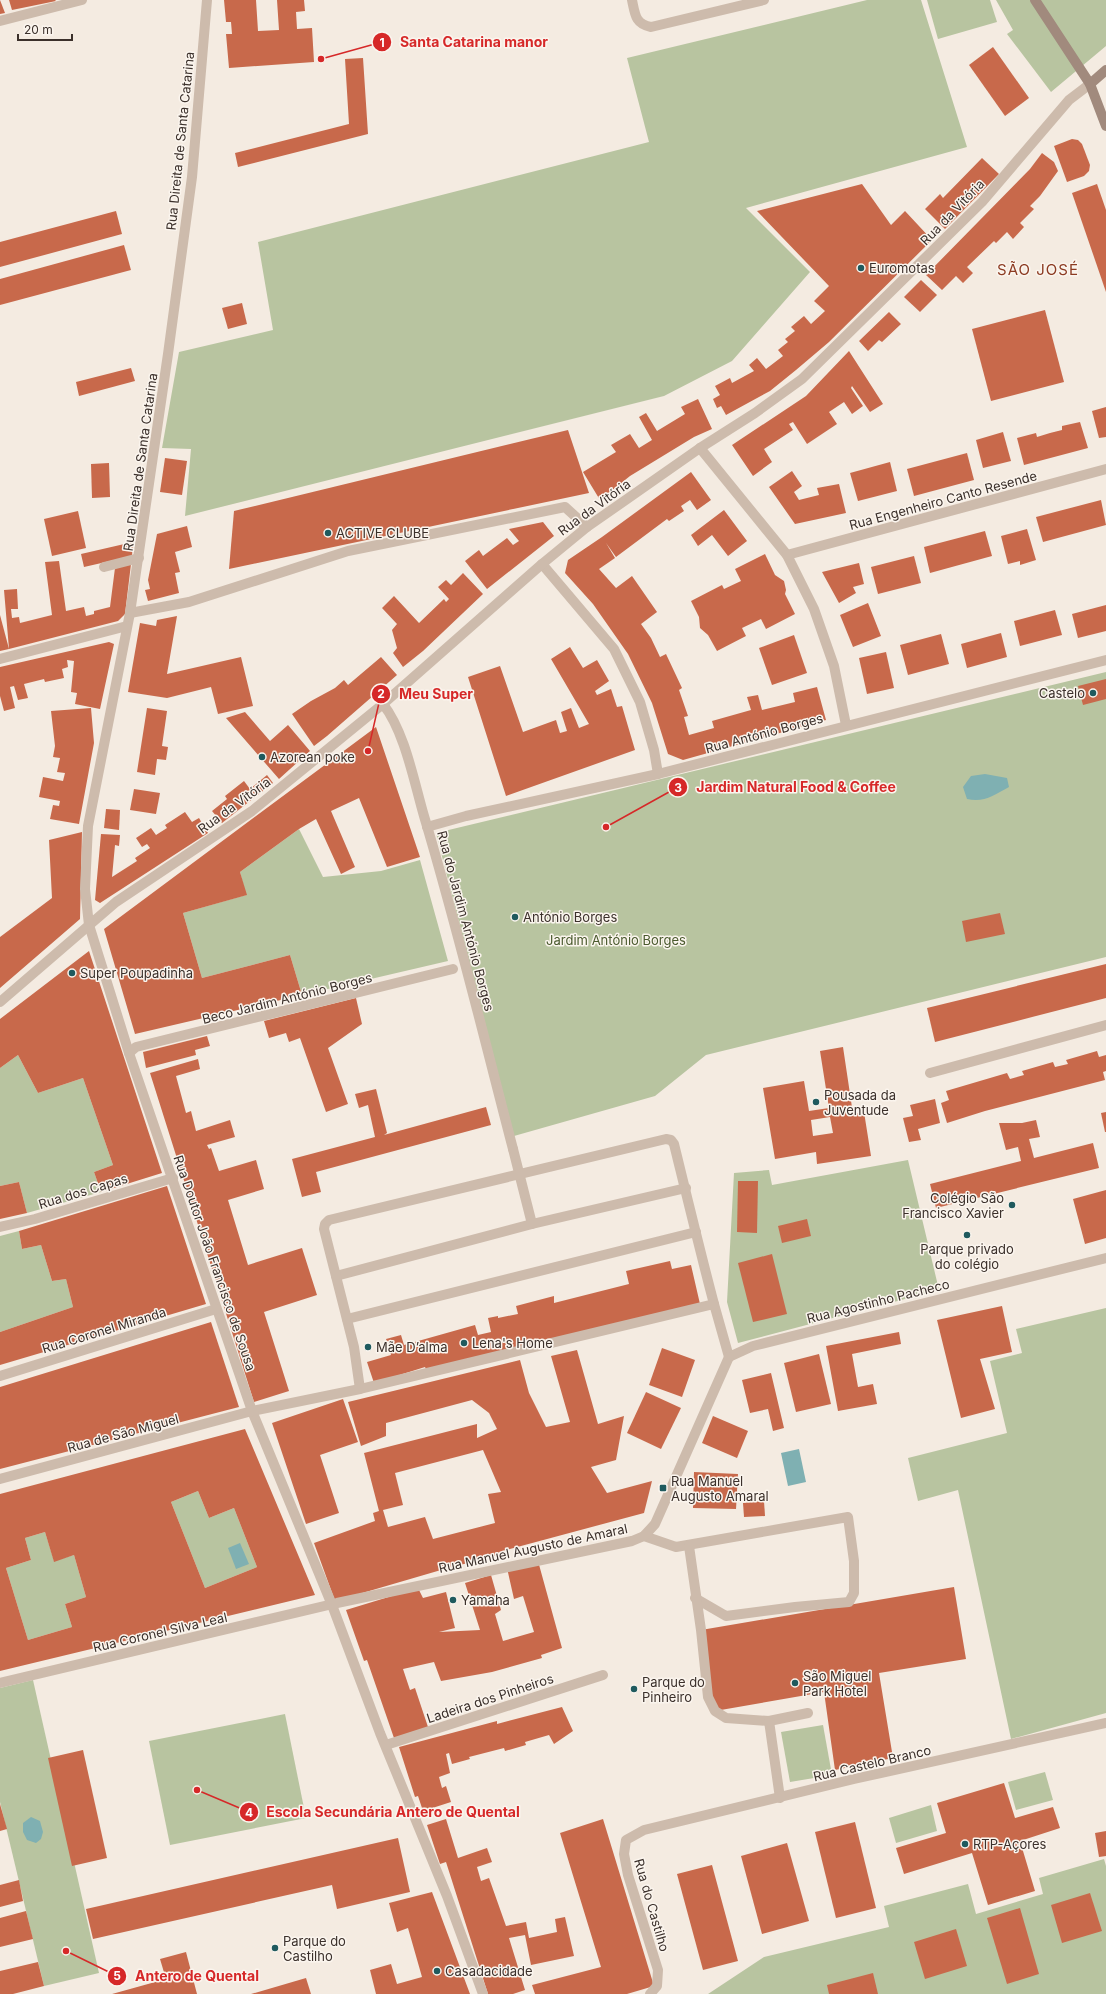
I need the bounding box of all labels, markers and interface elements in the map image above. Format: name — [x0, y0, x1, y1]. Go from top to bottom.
scale bar — [18, 16, 72, 42]
text: 20 m — [24, 22, 53, 37]
callout: Santa Catarina manor — [372, 29, 556, 55]
text: Santa Catarina manor — [400, 33, 548, 50]
text: 1 — [379, 35, 385, 50]
street label: Rua Direita de Santa Catarina — [163, 51, 197, 231]
street label: Rua da Vitória — [917, 176, 987, 248]
place label: Euromotas — [869, 260, 935, 276]
district label: SÃO JOSÉ — [997, 260, 1079, 279]
marker: Euromotas — [856, 263, 866, 273]
street label: Rua Direita de Santa Catarina — [120, 372, 160, 552]
street label: Rua Engenheiro Canto Resende — [847, 467, 1039, 533]
street label: Rua da Vitória — [555, 475, 633, 539]
place label: ACTIVE CLUBE — [336, 525, 429, 541]
marker: ACTIVE CLUBE — [323, 528, 333, 538]
callout: Meu Super — [371, 681, 481, 707]
text: Meu Super — [399, 685, 473, 702]
place label: Castelo — [1039, 685, 1085, 701]
text: 2 — [377, 686, 385, 701]
marker: Castelo — [1088, 688, 1098, 698]
street label: Rua António Borges — [703, 710, 825, 756]
place label: Azorean poke — [270, 749, 355, 765]
marker: Azorean poke — [257, 752, 267, 762]
street label: Rua da Vitória — [195, 773, 273, 837]
callout: Jardim Natural Food & Coffee — [668, 774, 904, 800]
text: Jardim Natural Food & Coffee — [696, 778, 896, 795]
text: 3 — [674, 780, 682, 795]
street label: Rua do Jardim António Borges — [434, 829, 498, 1013]
place label: António Borges — [523, 909, 617, 925]
marker: António Borges — [510, 912, 520, 922]
park label: Jardim António Borges — [546, 932, 686, 948]
place label: Super Poupadinha — [80, 965, 193, 981]
marker: Super Poupadinha — [67, 968, 77, 978]
street label: Beco Jardim António Borges — [200, 969, 374, 1027]
place label: Pousada da Juventude — [824, 1087, 896, 1118]
marker: Pousada da Juventude — [811, 1097, 821, 1107]
street label: Rua Doutor João Francisco de Sousa — [170, 1153, 260, 1373]
street label: Rua dos Capas — [37, 1170, 130, 1212]
place label: Colégio São Francisco Xavier — [902, 1190, 1004, 1221]
marker: Colégio São Francisco Xavier — [1007, 1200, 1017, 1210]
marker: Parque privado do colégio — [962, 1230, 972, 1240]
place label: Parque privado do colégio — [920, 1241, 1014, 1272]
street label: Rua Agostinho Pacheco — [805, 1275, 951, 1326]
street label: Rua Coronel Miranda — [40, 1304, 168, 1356]
place label: Lena's Home — [472, 1335, 553, 1351]
marker: Lena's Home — [459, 1338, 469, 1348]
place label: Mãe D’alma — [376, 1339, 447, 1355]
marker: Mãe D’alma — [363, 1342, 373, 1352]
street label: Rua de São Miguel — [66, 1410, 180, 1456]
place label: Rua Manuel Augusto Amaral — [671, 1473, 769, 1504]
marker: Rua Manuel Augusto Amaral — [658, 1483, 668, 1493]
street label: Rua Manuel Augusto de Amaral — [437, 1520, 629, 1576]
place label: Yamaha — [461, 1592, 510, 1608]
marker: Yamaha — [448, 1595, 458, 1605]
street label: Rua Coronel Silva Leal — [91, 1609, 229, 1655]
place label: São Miguel Park Hotel — [803, 1668, 871, 1699]
street label: Ladeira dos Pinheiros — [425, 1670, 556, 1726]
place label: Parque do Pinheiro — [642, 1674, 705, 1705]
marker: São Miguel Park Hotel — [790, 1678, 800, 1688]
marker: Parque do Pinheiro — [629, 1684, 639, 1694]
street label: Rua Castelo Branco — [811, 1742, 933, 1784]
callout: Escola Secundária Antero de Quental — [239, 1799, 528, 1825]
text: Escola Secundária Antero de Quental — [266, 1803, 520, 1820]
text: 4 — [245, 1805, 253, 1820]
place label: RTP-Açores — [973, 1836, 1046, 1852]
marker: RTP-Açores — [960, 1839, 970, 1849]
street label: Rua do Castilho — [631, 1857, 673, 1954]
place label: Parque do Castilho — [283, 1933, 346, 1964]
marker: Parque do Castilho — [270, 1943, 280, 1953]
callout: Antero de Quental — [107, 1963, 267, 1989]
place label: Casadacidade — [445, 1963, 533, 1979]
marker: Casadacidade — [432, 1966, 442, 1976]
text: Antero de Quental — [135, 1967, 259, 1984]
text: 5 — [113, 1968, 121, 1983]

